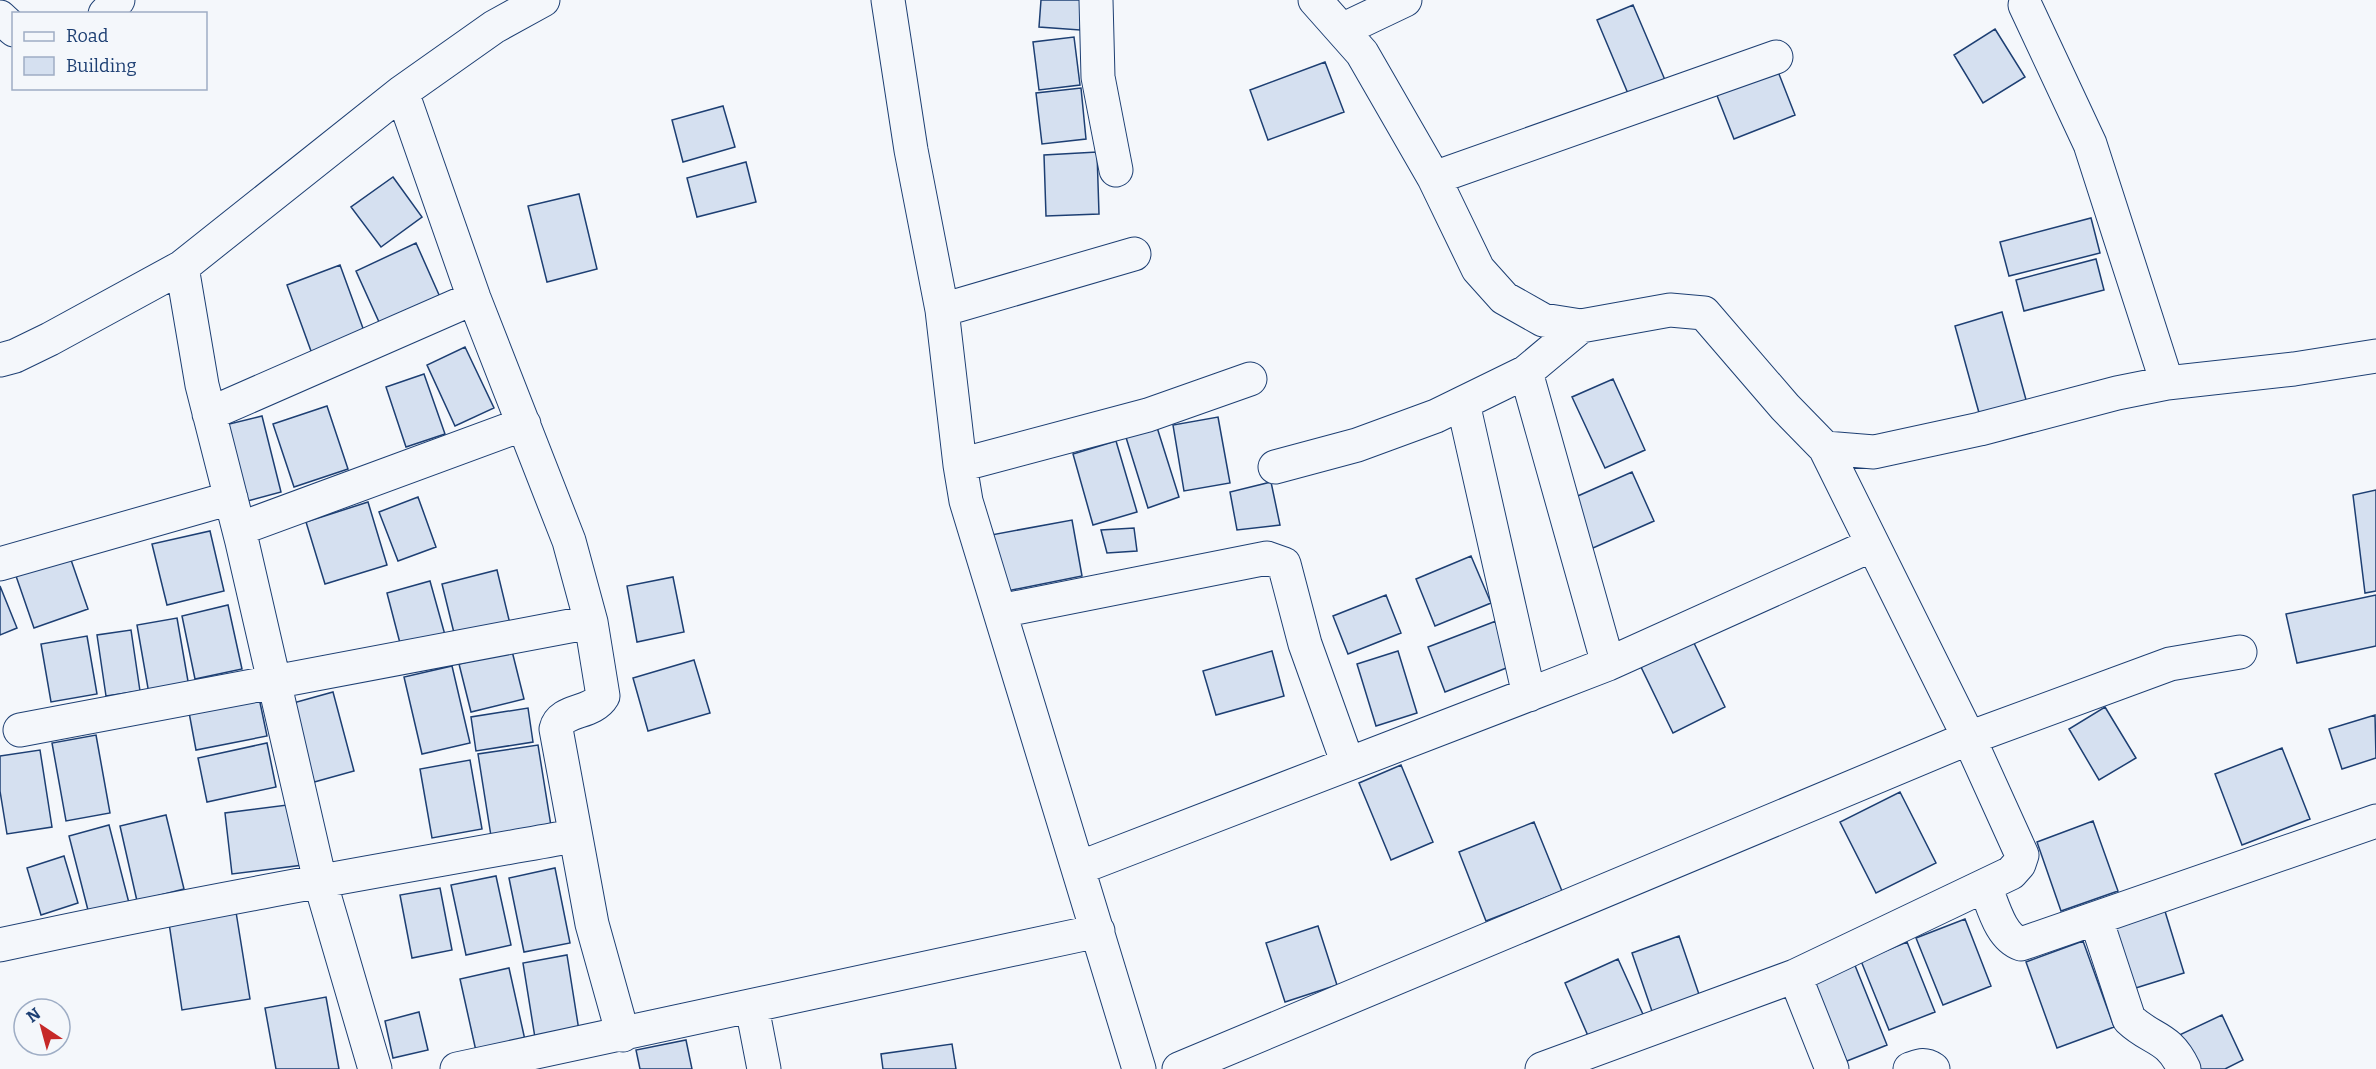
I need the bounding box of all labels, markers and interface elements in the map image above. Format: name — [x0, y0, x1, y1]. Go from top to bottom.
legend — [12, 12, 207, 90]
text: Road — [66, 25, 109, 47]
text: Building — [66, 55, 137, 77]
north arrow — [12, 997, 72, 1057]
text: N — [23, 1004, 44, 1027]

